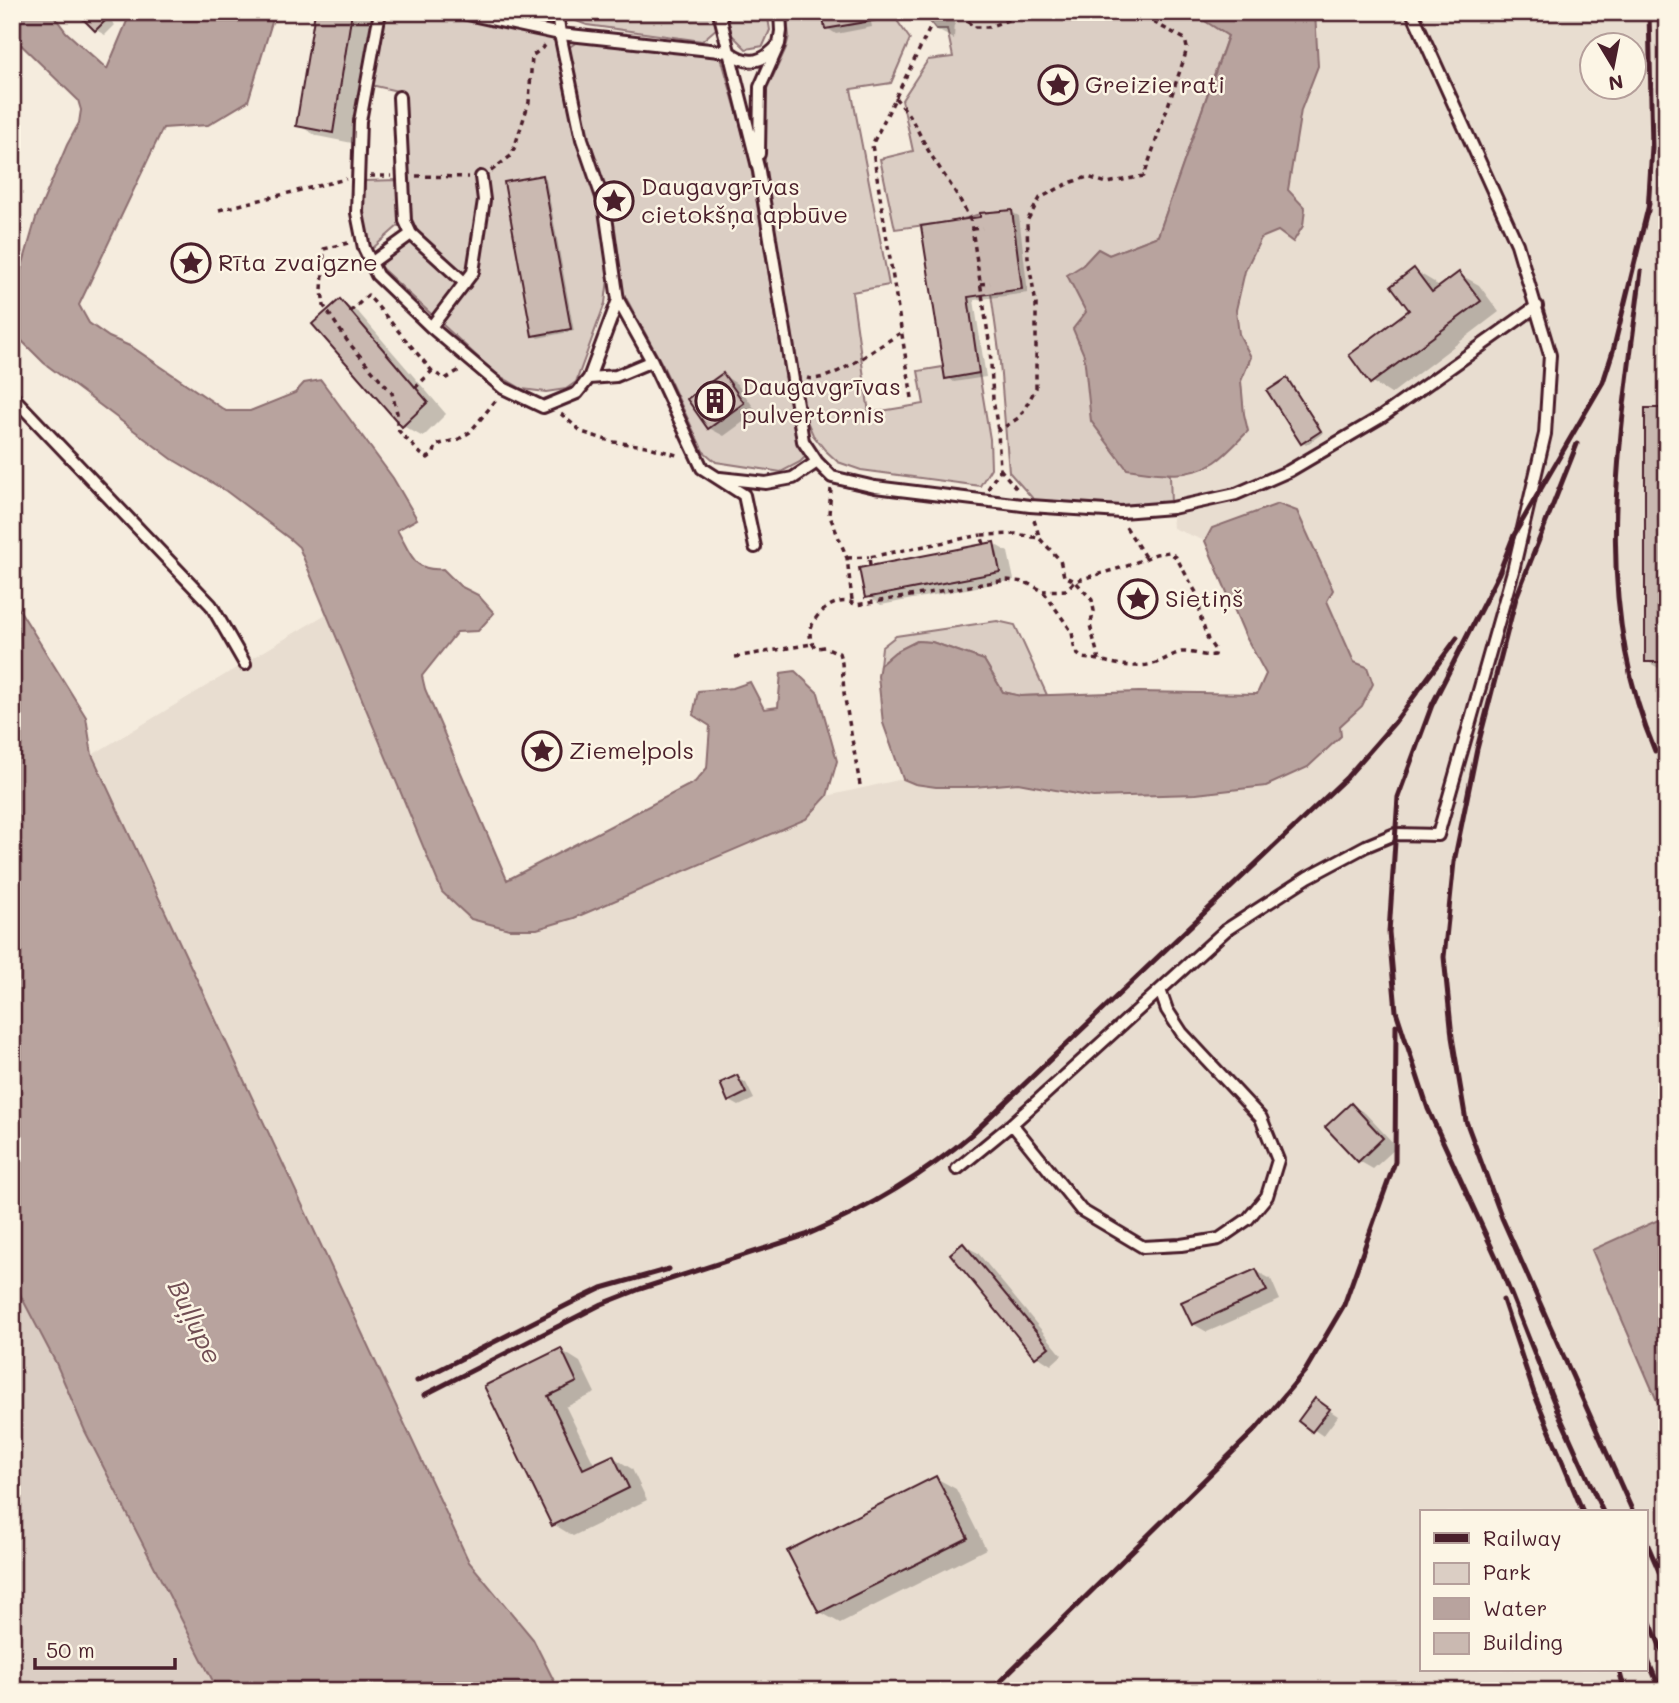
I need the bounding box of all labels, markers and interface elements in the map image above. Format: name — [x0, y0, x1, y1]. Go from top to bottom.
north arrow — [1578, 32, 1648, 102]
place icon: Greizie rati — [1037, 64, 1079, 106]
place label: Greizie rati — [1085, 68, 1225, 99]
text: N — [1607, 70, 1625, 97]
place label: Daugavgrīvas cietokšņa apbūve — [641, 170, 848, 230]
place icon: Daugavgrīvas cietokšņa apbūve — [593, 180, 635, 222]
place icon: Rīta zvaigzne — [170, 242, 212, 284]
place label: Rīta zvaigzne — [218, 246, 378, 277]
place label: Daugavgrīvas pulvertornis — [742, 370, 901, 429]
building icon: Daugavgrīvas pulvertornis — [694, 380, 736, 422]
place icon: Sietiņš — [1117, 578, 1159, 620]
place label: Sietiņš — [1165, 582, 1244, 614]
place icon: Ziemeļpols — [521, 730, 563, 772]
place label: Ziemeļpols — [569, 734, 694, 766]
water label: Buļļupe — [160, 1274, 231, 1370]
legend — [1420, 1510, 1648, 1672]
text: Railway — [1483, 1524, 1562, 1551]
text: Park — [1483, 1558, 1531, 1585]
text: Water — [1483, 1594, 1547, 1621]
scale bar — [35, 1626, 175, 1670]
text: Building — [1483, 1628, 1563, 1655]
text: 50 m — [46, 1636, 95, 1663]

